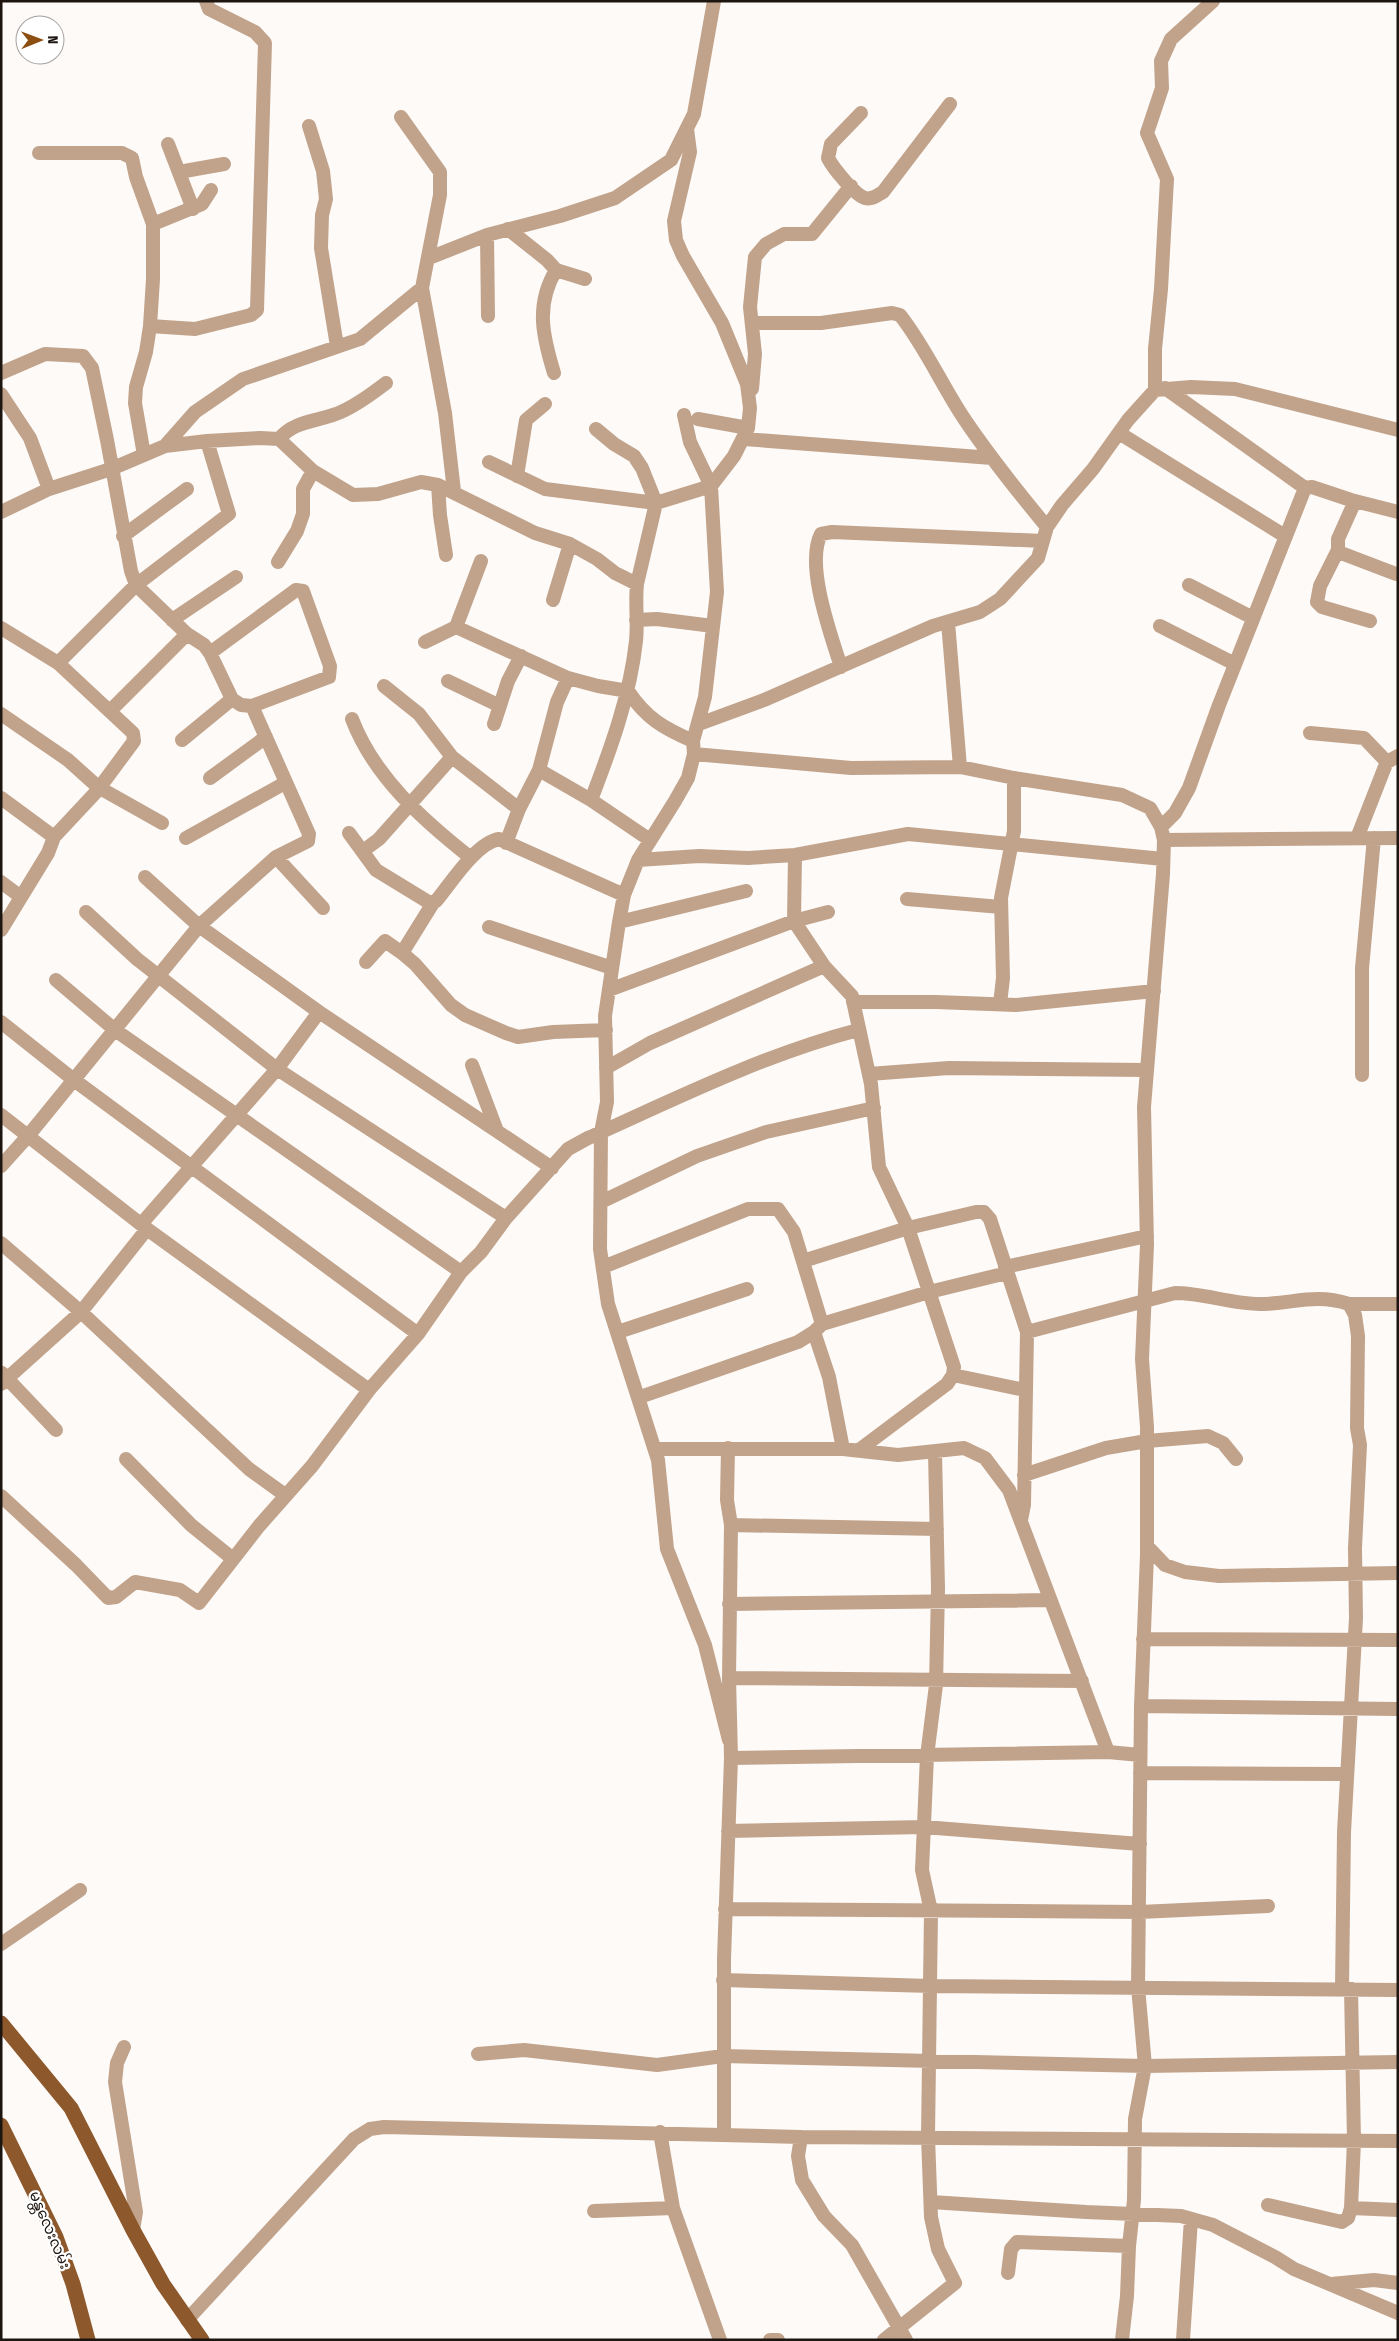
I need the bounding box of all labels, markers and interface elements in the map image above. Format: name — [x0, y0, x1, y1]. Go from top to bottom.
north arrow — [15, 15, 65, 65]
text: N — [44, 35, 61, 44]
street label: မန္တလေးလမ်း — [23, 2188, 75, 2273]

